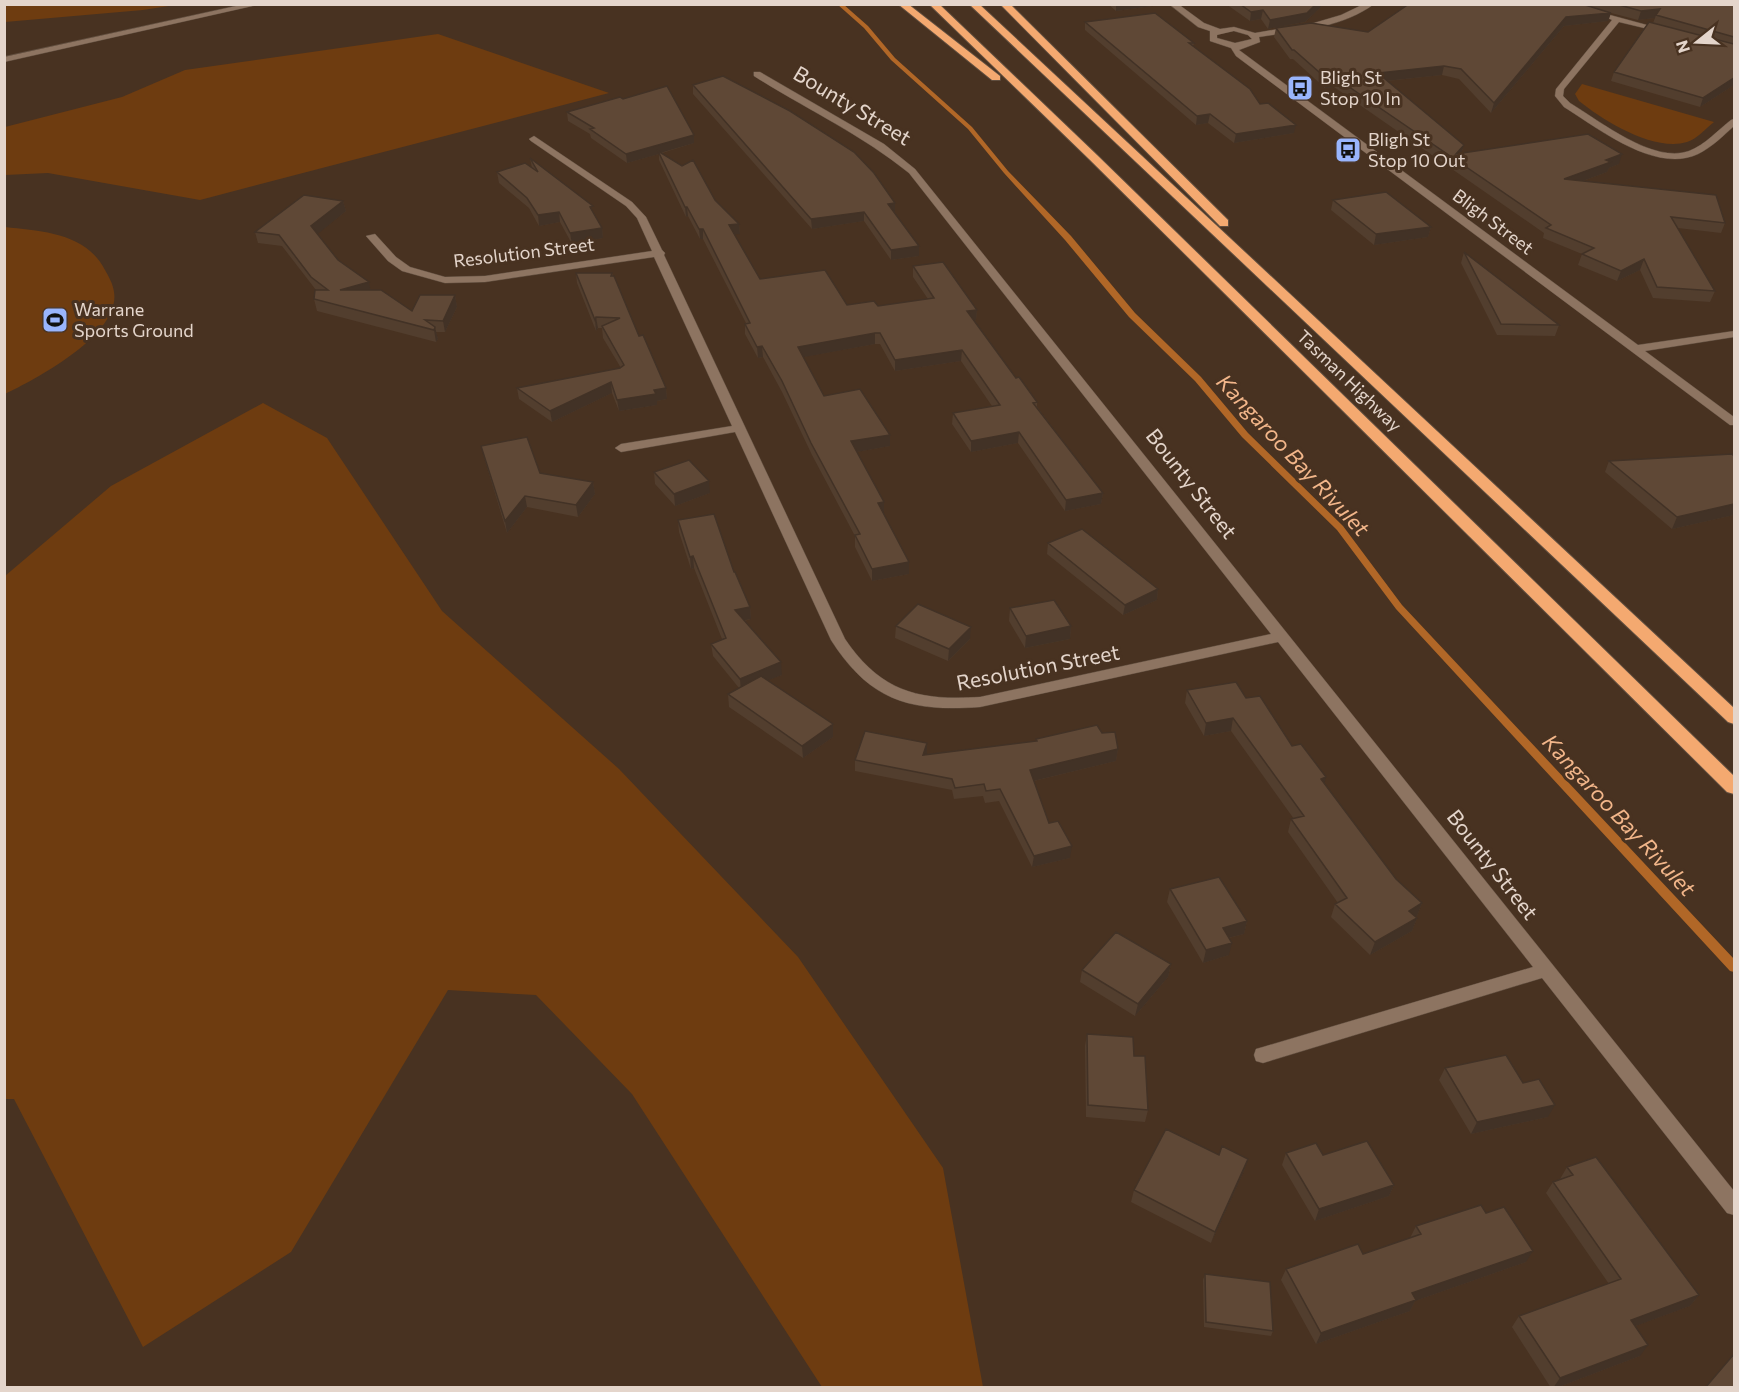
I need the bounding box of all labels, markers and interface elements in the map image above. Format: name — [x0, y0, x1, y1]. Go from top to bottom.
north arrow — [1667, 12, 1727, 72]
text: N — [1671, 38, 1693, 55]
street label: Bounty Street — [789, 60, 916, 150]
place label: Bligh St Stop 10 In — [1320, 66, 1401, 109]
bus stop icon: Bligh St Stop 10 In — [1285, 73, 1315, 103]
place label: Bligh St Stop 10 Out — [1368, 128, 1466, 171]
bus stop icon: Bligh St Stop 10 Out — [1333, 135, 1363, 165]
street label: Bligh Street — [1449, 184, 1538, 259]
street label: Resolution Street — [452, 232, 596, 272]
place label: Warrane Sports Ground — [74, 298, 194, 341]
sports icon: Warrane Sports Ground — [40, 305, 70, 335]
street label: Tasman Highway — [1293, 325, 1407, 436]
water label: Kangaroo Bay Rivulet — [1211, 368, 1376, 542]
street label: Bounty Street — [1141, 423, 1243, 543]
street label: Resolution Street — [954, 638, 1121, 695]
water label: Kangaroo Bay Rivulet — [1537, 728, 1702, 902]
street label: Bounty Street — [1442, 804, 1544, 924]

